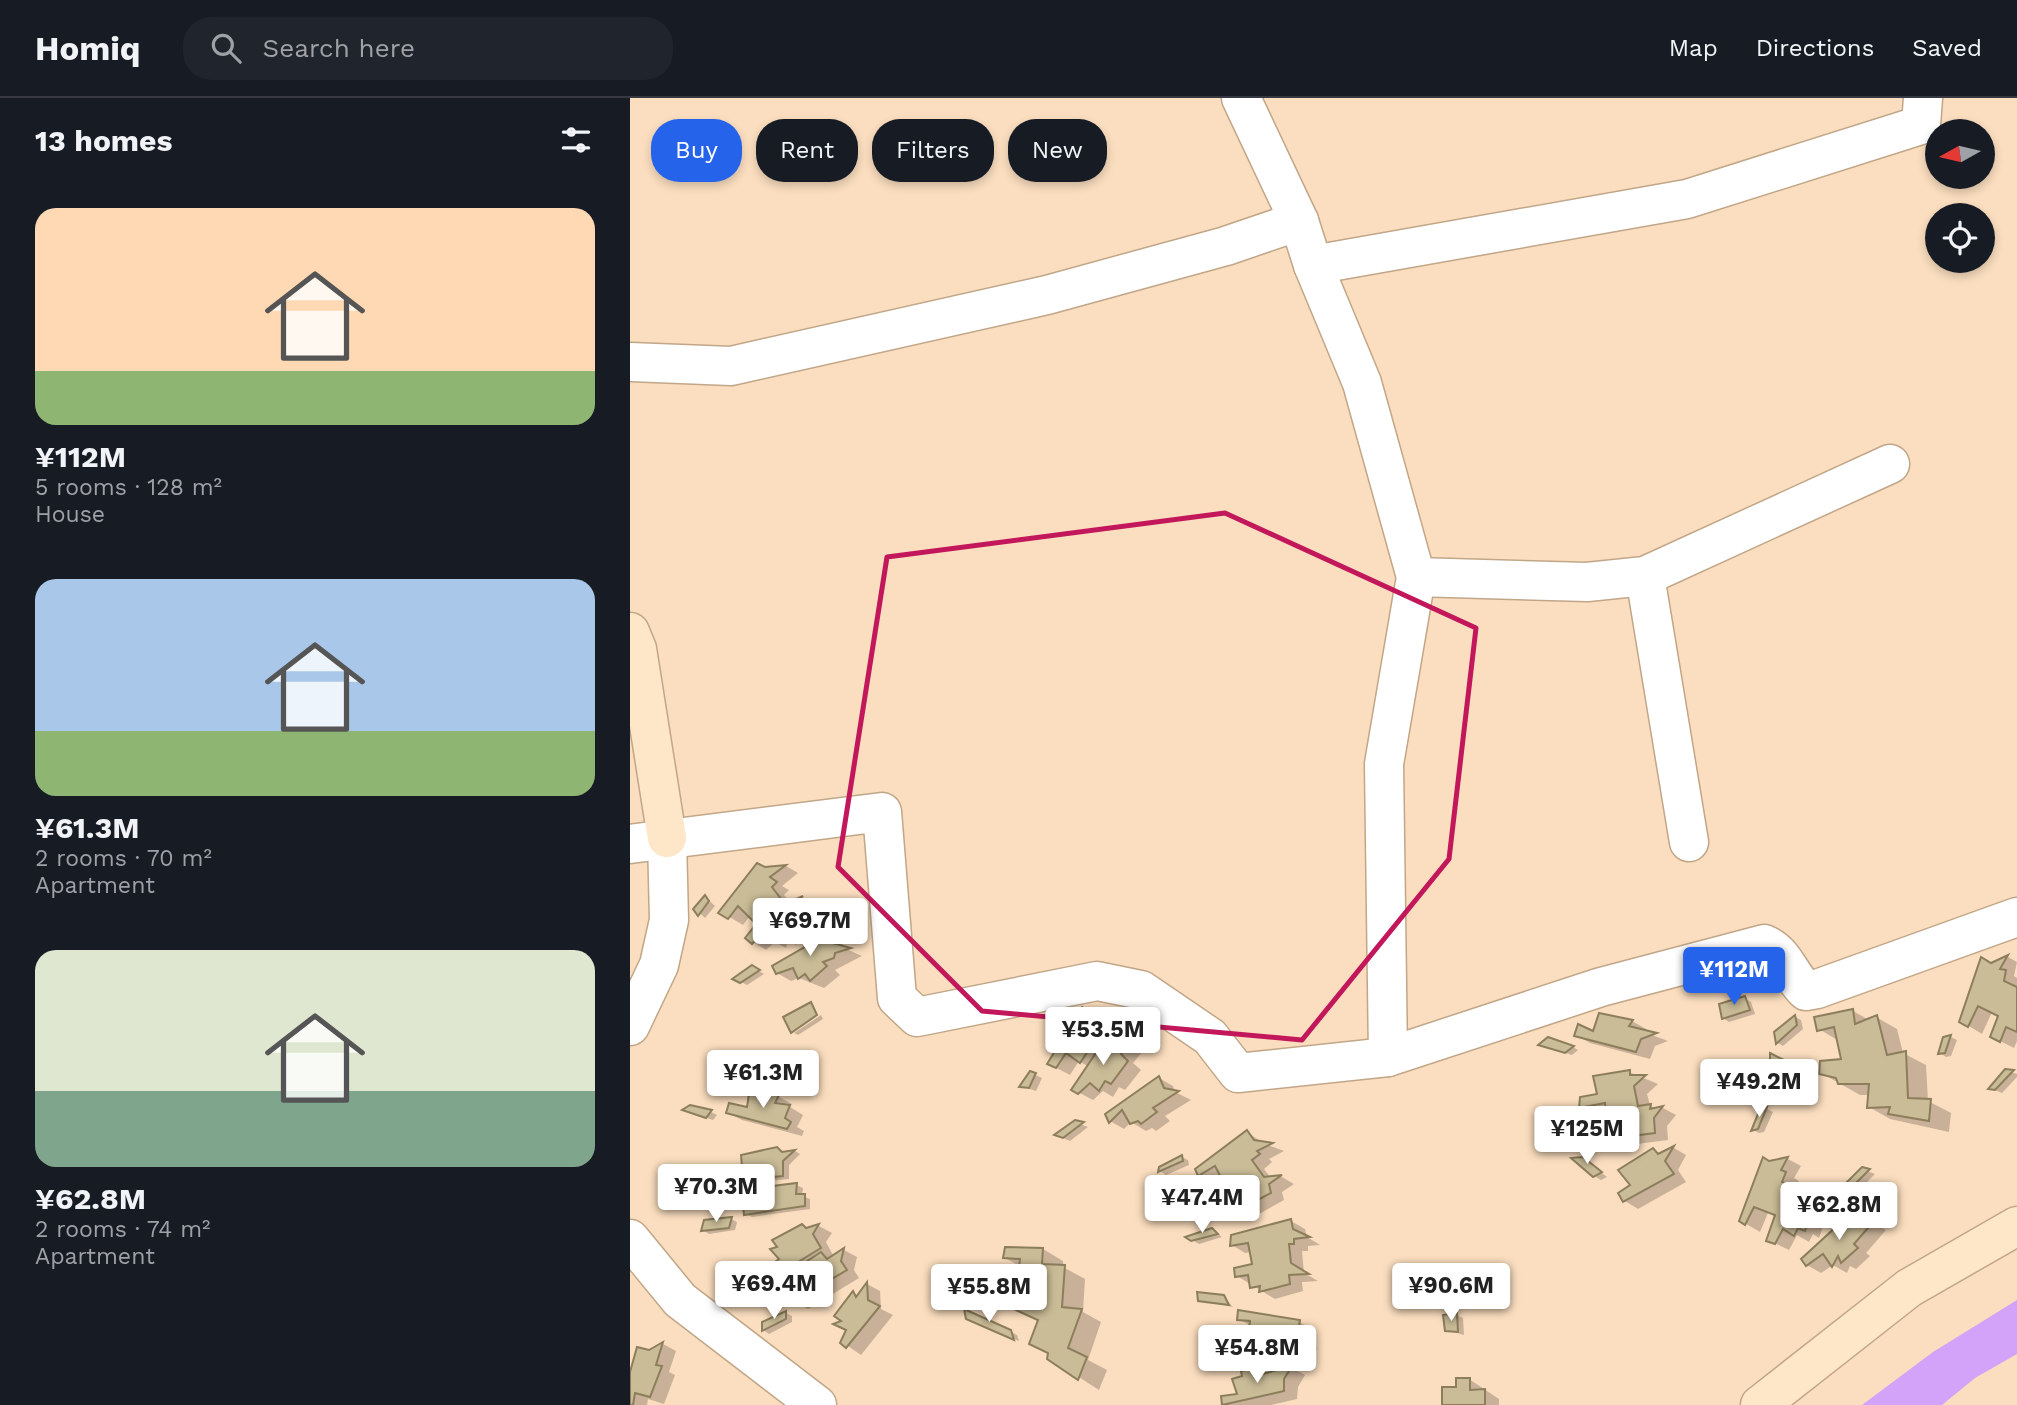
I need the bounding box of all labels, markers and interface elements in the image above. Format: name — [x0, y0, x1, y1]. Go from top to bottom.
search box — [183, 17, 673, 80]
text: Homiq — [35, 29, 141, 68]
icon: search — [207, 29, 245, 67]
text: Search here — [263, 33, 415, 63]
text: Map — [1669, 34, 1718, 62]
text: Directions — [1756, 34, 1874, 62]
text: Saved — [1912, 34, 1982, 62]
chip: Buy — [651, 119, 742, 182]
chip: Rent — [756, 119, 858, 182]
chip: Filters — [872, 119, 994, 182]
chip: New — [1008, 119, 1107, 182]
north arrow — [1925, 119, 1995, 189]
map controls — [1925, 119, 1995, 273]
icon: filters — [557, 121, 595, 159]
text: 13 homes — [35, 123, 172, 158]
button: locate — [1925, 203, 1995, 273]
icon: home — [252, 253, 378, 379]
text: ¥112M — [35, 439, 126, 474]
text: 5 rooms · 128 m² — [35, 474, 222, 501]
text: House — [35, 501, 105, 528]
icon: home — [252, 624, 378, 750]
text: ¥61.3M — [35, 810, 140, 845]
text: 2 rooms · 70 m² — [35, 845, 212, 872]
text: Apartment — [35, 872, 155, 899]
pin: ¥69.7M — [753, 898, 867, 958]
text: ¥69.7M — [769, 907, 851, 934]
pin: ¥112M — [1685, 948, 1783, 1007]
text: ¥112M — [1699, 956, 1769, 983]
icon: home — [252, 995, 378, 1121]
pin: ¥53.5M — [1046, 1007, 1160, 1067]
text: ¥53.5M — [1061, 1016, 1145, 1043]
pin: ¥61.3M — [706, 1051, 820, 1110]
text: ¥61.3M — [723, 1059, 803, 1086]
pin: ¥49.2M — [1702, 1060, 1816, 1119]
text: ¥49.2M — [1716, 1068, 1802, 1095]
pin: ¥125M — [1538, 1107, 1636, 1166]
text: ¥125M — [1550, 1115, 1624, 1142]
pin: ¥70.3M — [659, 1164, 773, 1224]
text: ¥70.3M — [674, 1173, 758, 1200]
pin: ¥47.4M — [1145, 1176, 1259, 1235]
text: ¥62.8M — [35, 1181, 146, 1216]
pin: ¥62.8M — [1782, 1182, 1896, 1242]
text: ¥47.4M — [1161, 1184, 1243, 1211]
text: ¥62.8M — [1796, 1191, 1882, 1218]
text: 2 rooms · 74 m² — [35, 1216, 210, 1243]
text: Apartment — [35, 1243, 155, 1270]
pin: ¥69.4M — [717, 1262, 831, 1321]
pin: ¥55.8M — [932, 1264, 1046, 1324]
pin: ¥90.6M — [1394, 1264, 1508, 1323]
text: ¥69.4M — [731, 1270, 817, 1297]
text: ¥90.6M — [1408, 1272, 1494, 1299]
text: ¥55.8M — [947, 1273, 1031, 1300]
pin: ¥54.8M — [1200, 1326, 1314, 1385]
text: ¥54.8M — [1214, 1334, 1300, 1361]

